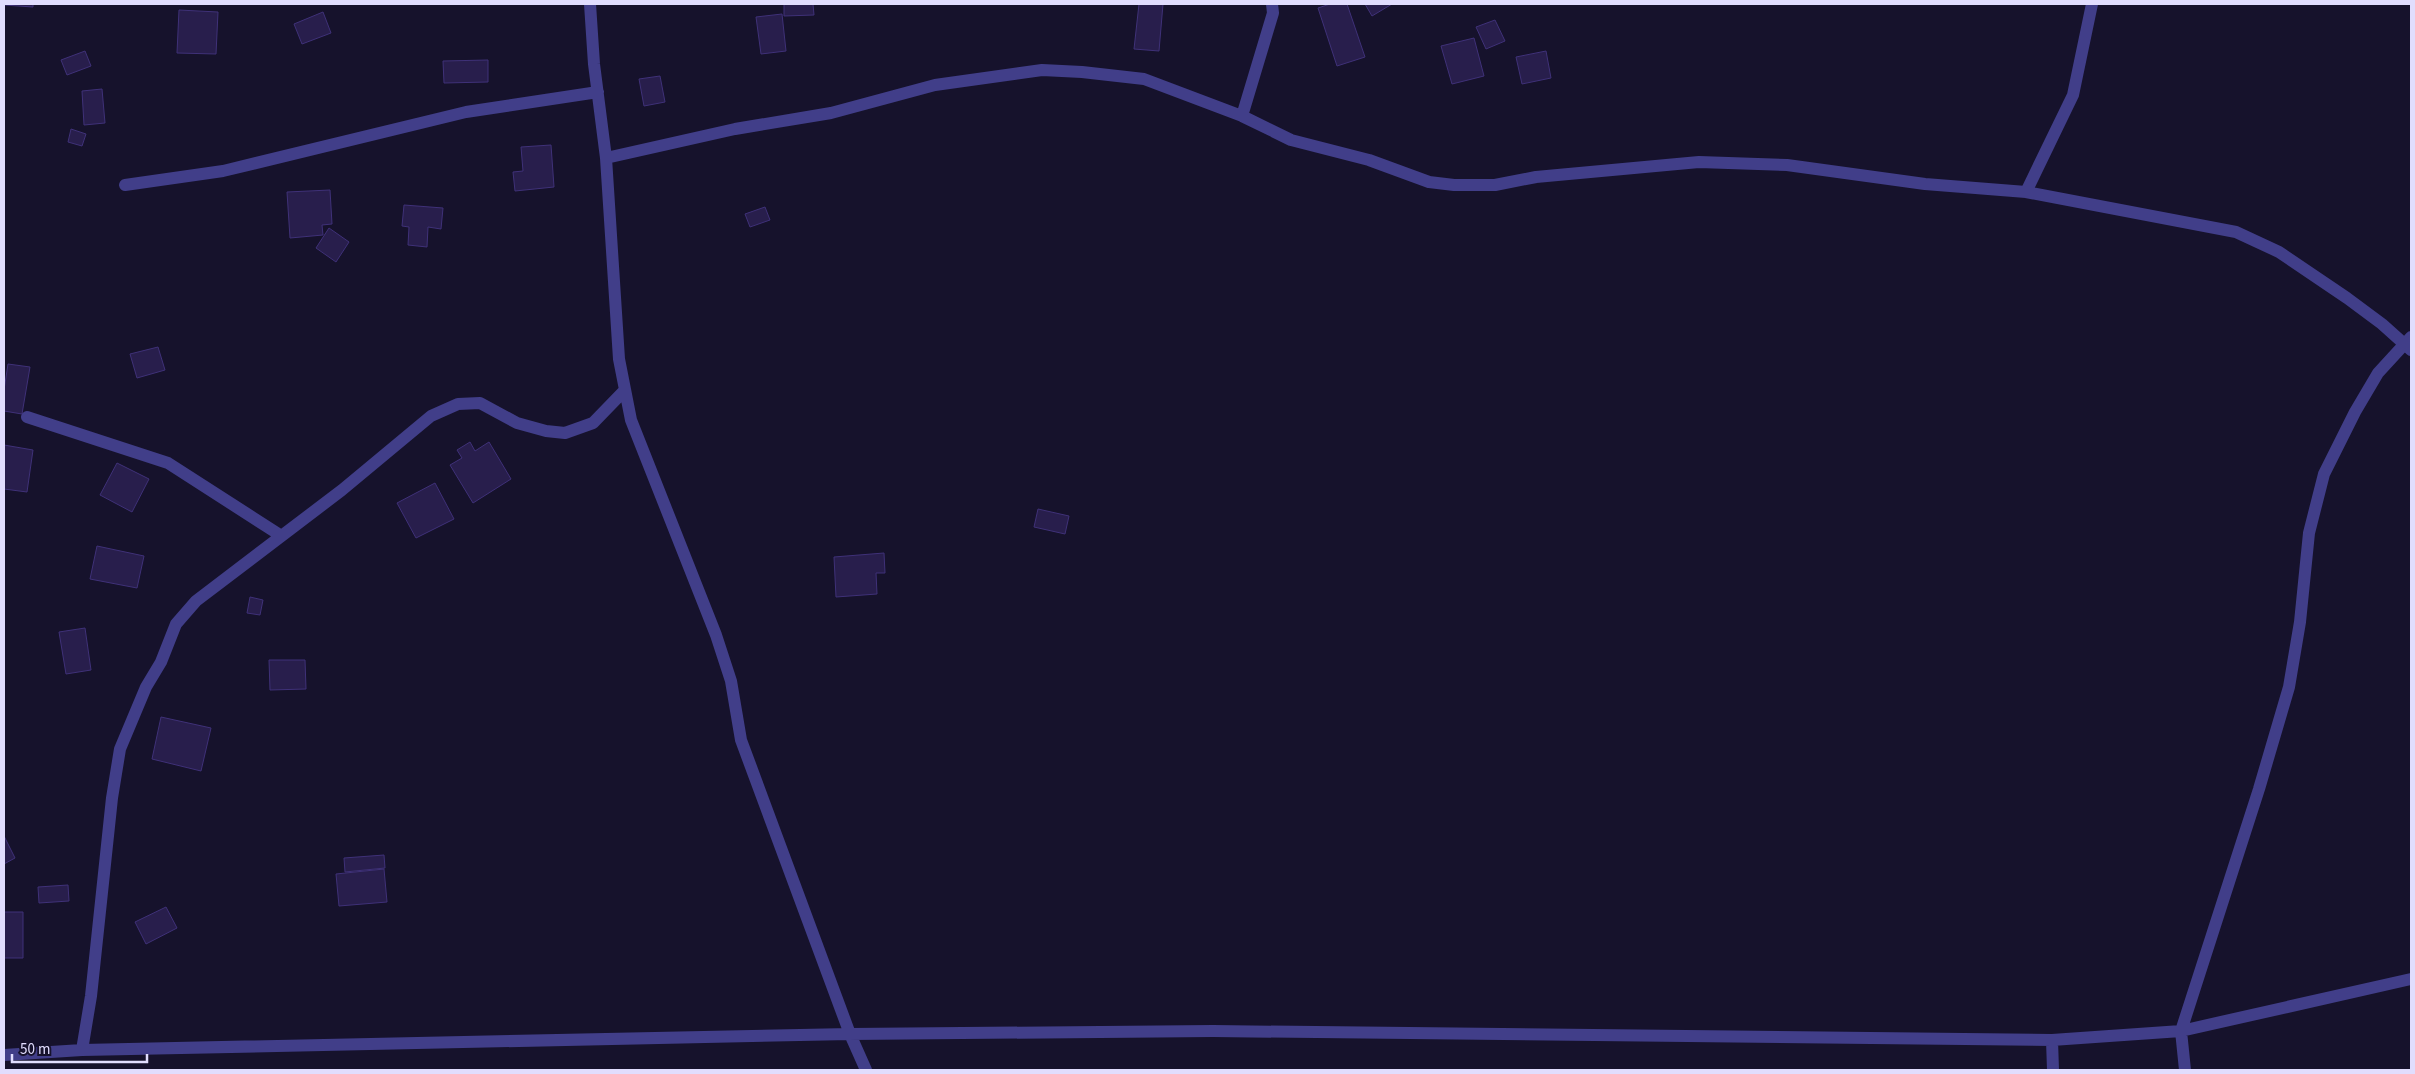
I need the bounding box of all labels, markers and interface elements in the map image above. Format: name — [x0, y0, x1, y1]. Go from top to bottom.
scale bar — [12, 1032, 148, 1064]
text: 50 m — [20, 1039, 50, 1060]

